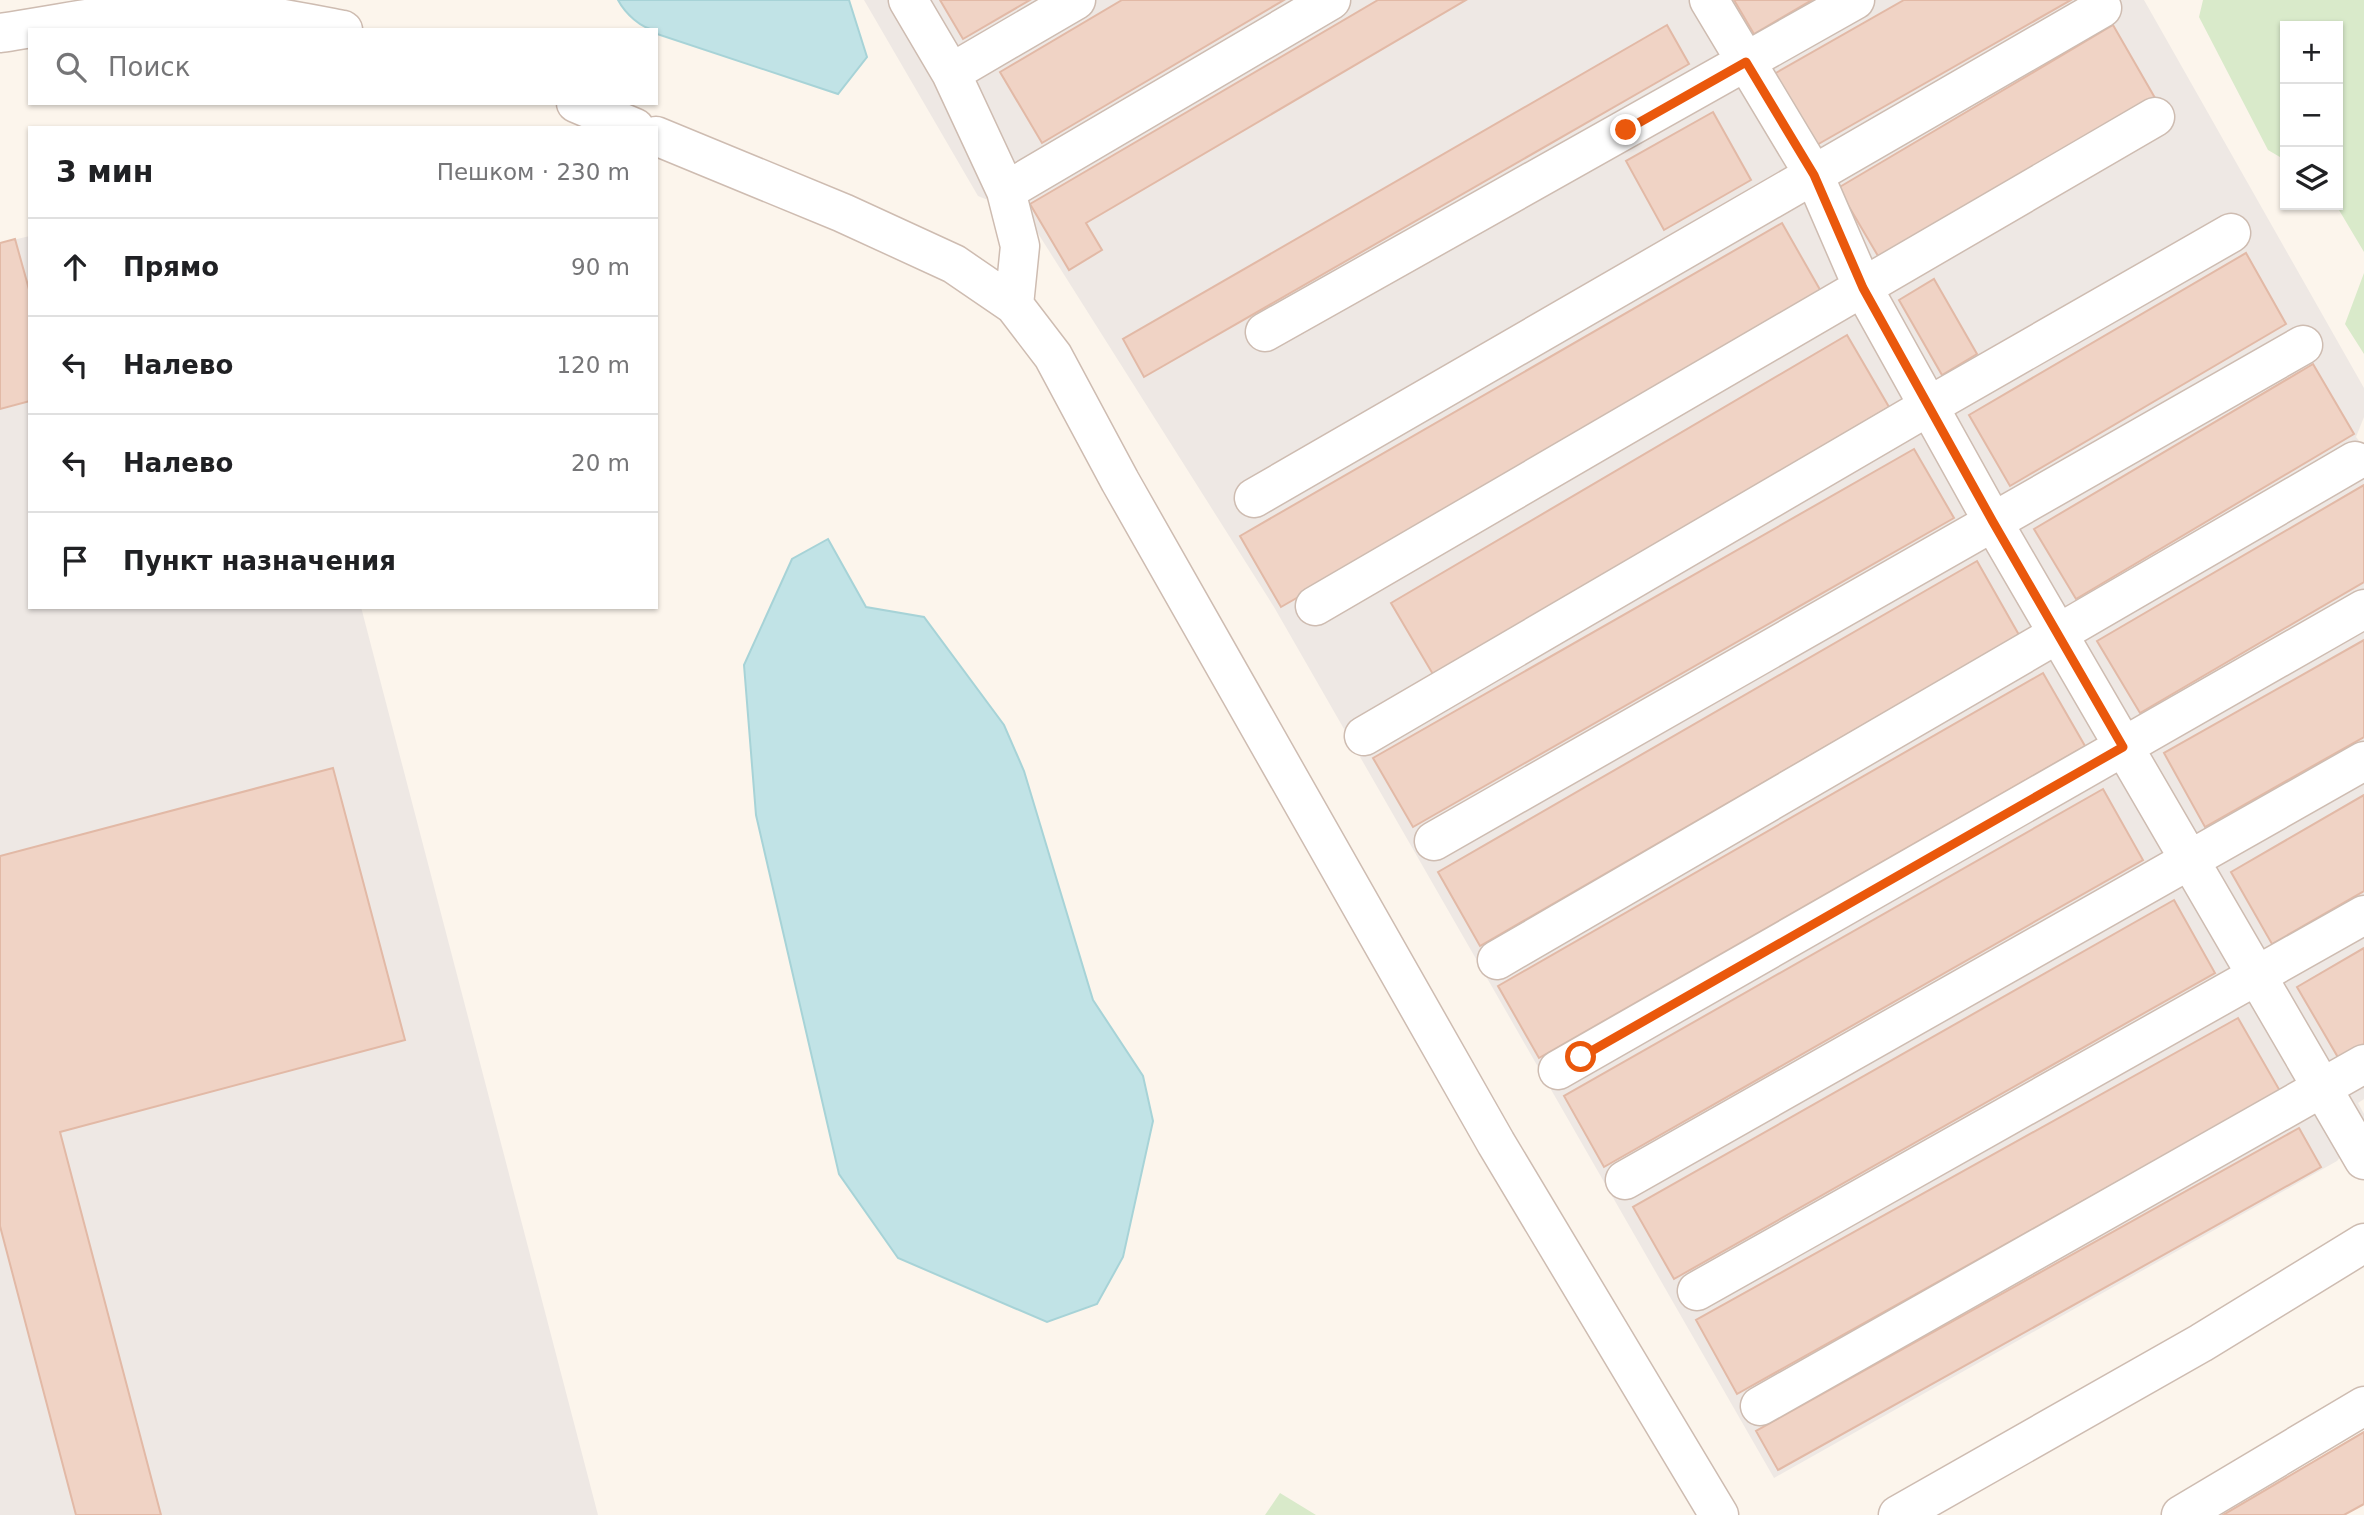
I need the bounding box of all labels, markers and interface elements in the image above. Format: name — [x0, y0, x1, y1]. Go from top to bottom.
map controls — [2280, 21, 2343, 210]
button: + — [2280, 21, 2343, 84]
search box — [28, 28, 658, 105]
icon: search — [52, 48, 90, 86]
text: Поиск — [108, 52, 190, 82]
button: − — [2280, 84, 2343, 147]
route end — [1610, 114, 1641, 145]
button: layers — [2280, 147, 2343, 210]
text: 3 мин — [56, 154, 154, 189]
text: Пешком · 230 m — [437, 159, 630, 185]
icon: ahead — [56, 248, 94, 286]
text: Прямо — [123, 252, 219, 282]
text: 90 m — [571, 254, 630, 280]
icon: left — [56, 346, 94, 384]
text: Налево — [123, 350, 233, 380]
text: 120 m — [556, 352, 630, 378]
icon: left — [56, 444, 94, 482]
text: Налево — [123, 448, 233, 478]
text: 20 m — [571, 450, 630, 476]
icon: arrive — [56, 542, 94, 580]
text: Пункт назначения — [123, 546, 396, 576]
route start — [1565, 1041, 1596, 1072]

